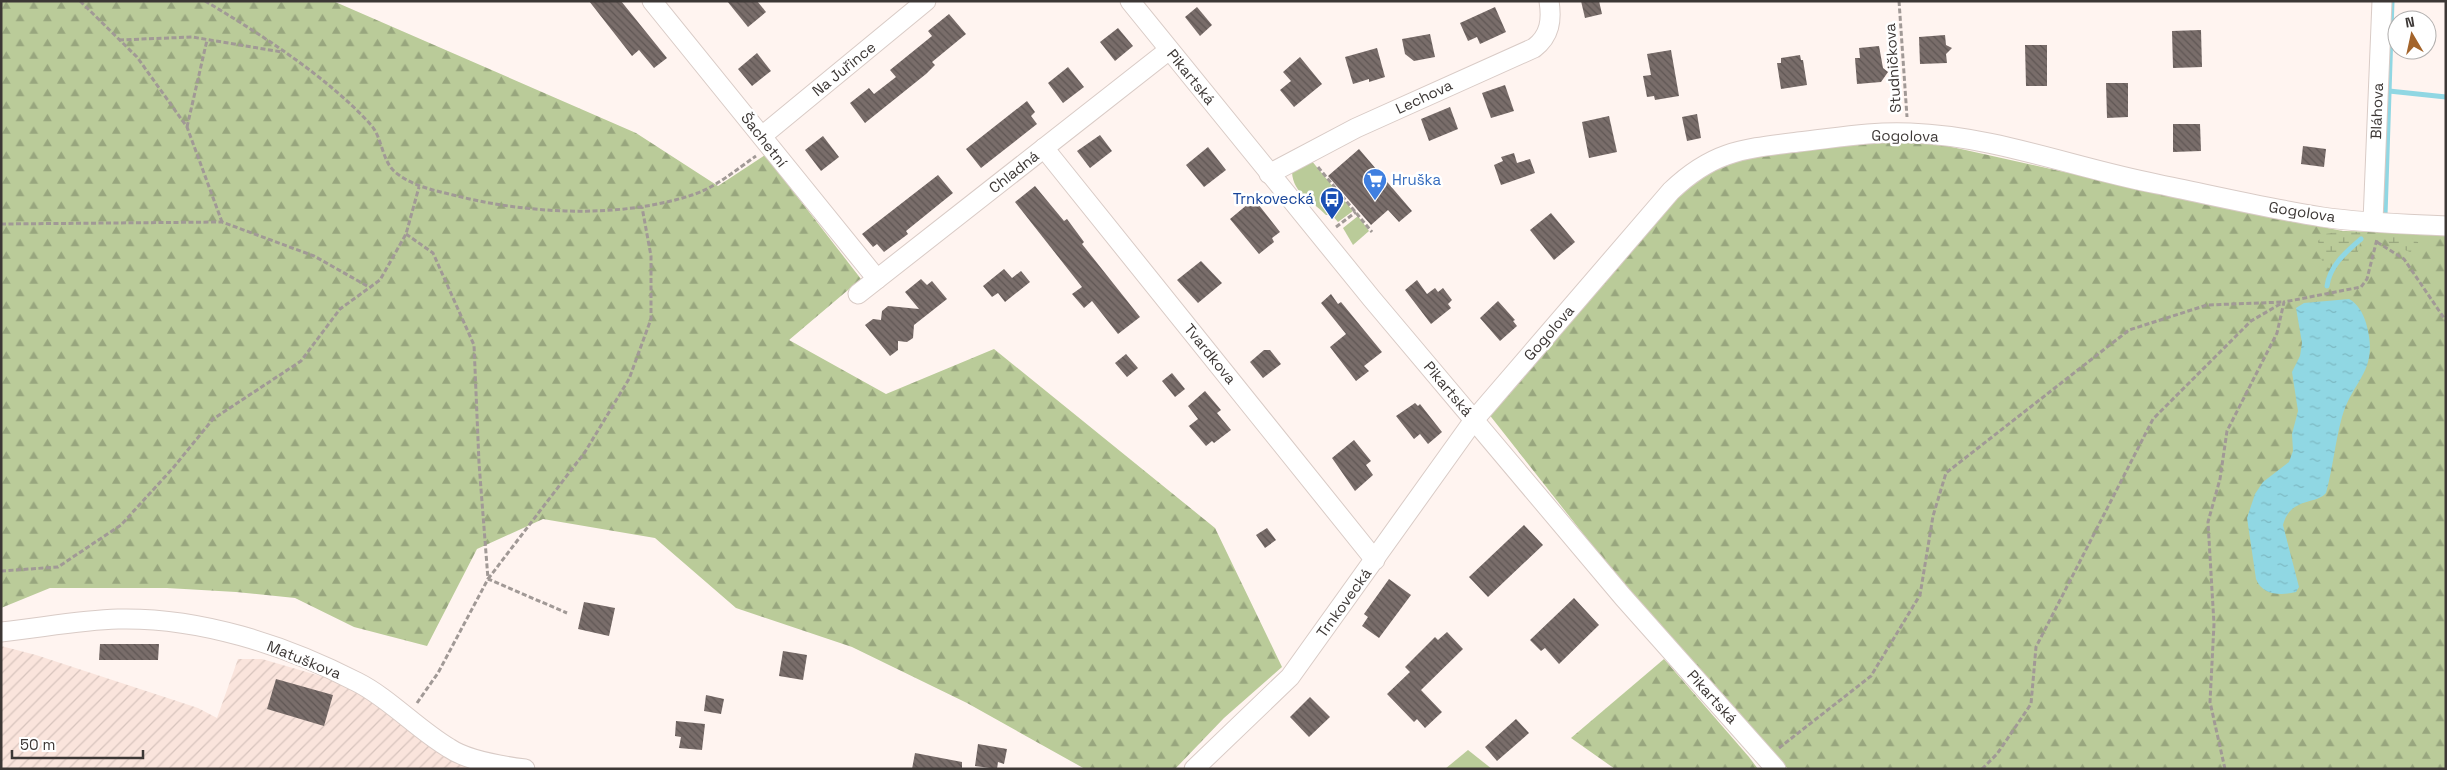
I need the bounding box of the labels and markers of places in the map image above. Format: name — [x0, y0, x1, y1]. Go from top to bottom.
supermarket icon: Hruška — [1362, 167, 1388, 201]
place label: Hruška — [1392, 170, 1441, 189]
bus stop icon: Trnkovecká — [1319, 186, 1345, 220]
place label: Trnkovecká — [1233, 189, 1314, 208]

